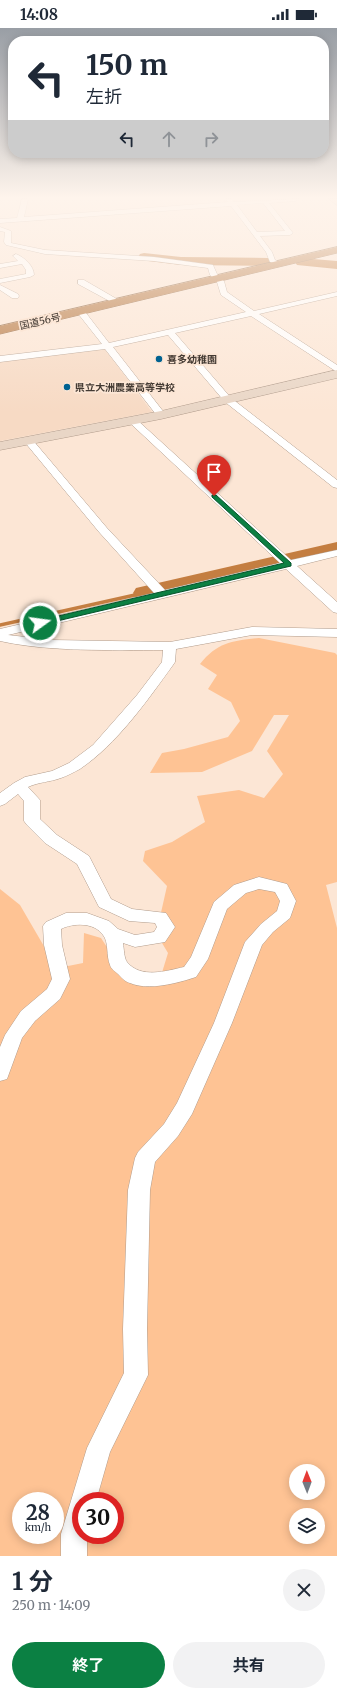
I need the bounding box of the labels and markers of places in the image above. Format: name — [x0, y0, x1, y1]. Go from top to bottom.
place label: 喜多幼稚園 — [167, 353, 217, 366]
marker: 喜多幼稚園 — [154, 354, 164, 364]
place label: 県立大洲農業高等学校 — [75, 381, 175, 394]
marker: 県立大洲農業高等学校 — [62, 382, 72, 392]
pin — [197, 455, 231, 496]

